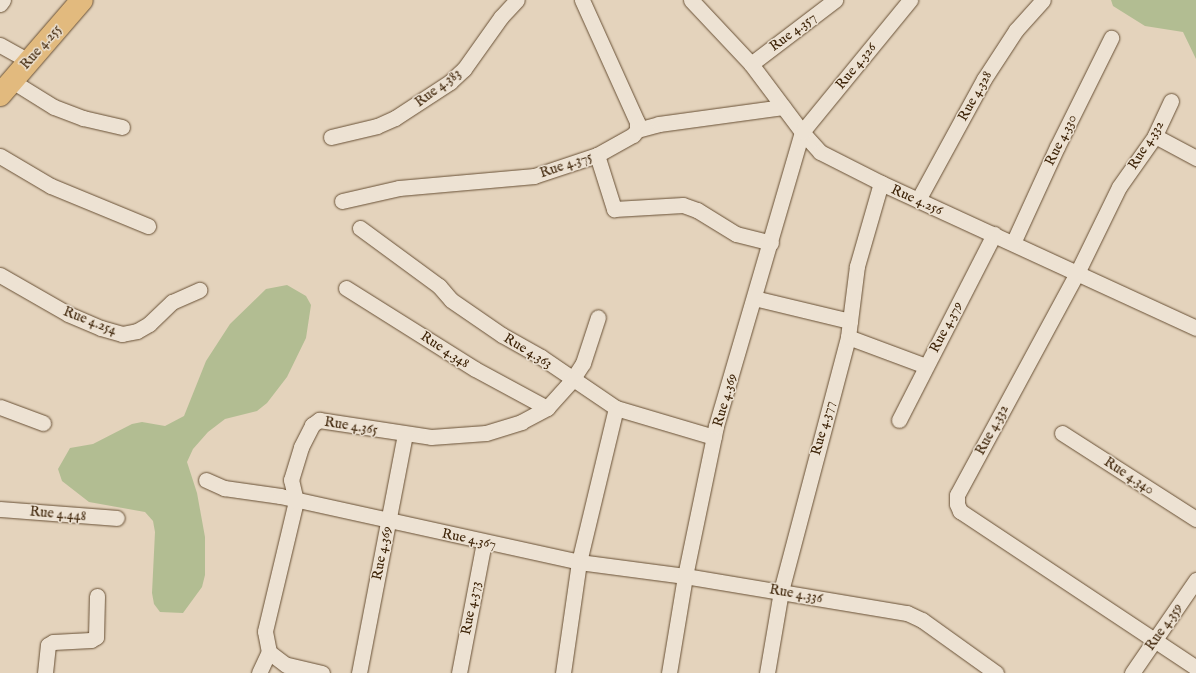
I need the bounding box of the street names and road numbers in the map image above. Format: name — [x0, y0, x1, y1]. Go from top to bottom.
street label: Rue 4.357 — [766, 9, 820, 55]
street label: Rue 4.255 — [17, 21, 65, 73]
street label: Rue 4.326 — [832, 39, 880, 93]
street label: Rue 4.383 — [412, 65, 464, 111]
street label: Rue 4.328 — [954, 68, 996, 124]
street label: Rue 4.330 — [1041, 112, 1081, 168]
street label: Rue 4.332 — [1124, 117, 1168, 173]
street label: Rue 4.375 — [538, 148, 594, 182]
street label: Rue 4.256 — [888, 181, 946, 219]
street label: Rue 4.379 — [926, 299, 966, 355]
street label: Rue 4.254 — [61, 303, 119, 339]
street label: Rue 4.348 — [417, 328, 473, 372]
street label: Rue 4.363 — [501, 330, 555, 372]
street label: Rue 4.369 — [709, 371, 741, 429]
street label: Rue 4.377 — [808, 399, 838, 457]
street label: Rue 4.332 — [972, 402, 1012, 458]
street label: Rue 4.365 — [323, 414, 379, 438]
street label: Rue 4.340 — [1101, 454, 1157, 498]
street label: Rue 4.448 — [29, 503, 87, 525]
street label: Rue 4.369 — [369, 525, 395, 581]
street label: Rue 4.367 — [440, 525, 498, 553]
street label: Rue 4.373 — [458, 580, 484, 636]
street label: Rue 4.336 — [768, 581, 824, 607]
street label: Rue 4.359 — [1142, 600, 1186, 654]

